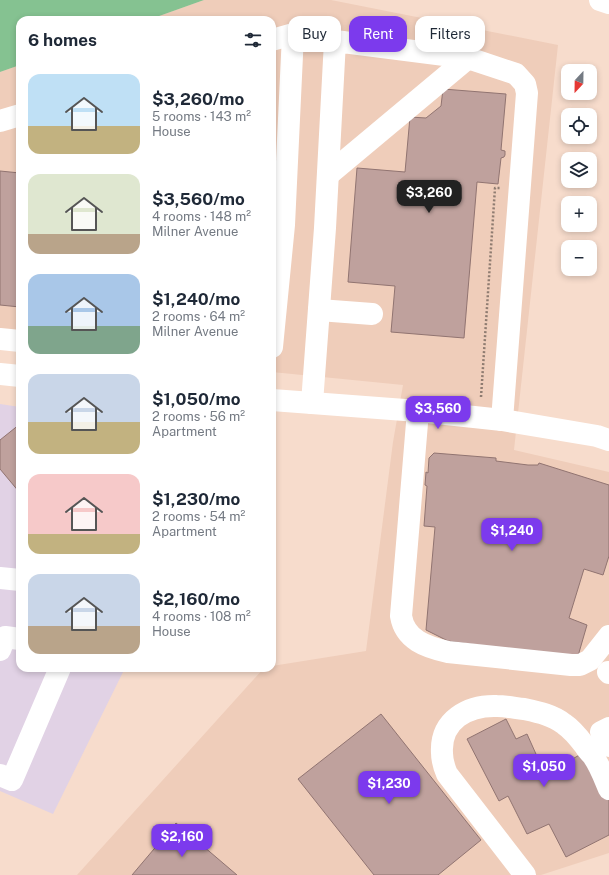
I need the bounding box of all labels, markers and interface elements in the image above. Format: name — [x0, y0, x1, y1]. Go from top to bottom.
chip: Buy — [288, 16, 341, 52]
chip: Rent — [349, 16, 407, 52]
chip: Filters — [415, 16, 485, 52]
icon: filters — [242, 29, 264, 51]
text: 6 homes — [28, 30, 97, 50]
north arrow — [561, 64, 597, 100]
map controls — [561, 64, 597, 276]
text: $3,260/mo — [152, 89, 244, 109]
icon: home — [60, 90, 108, 138]
button: locate — [561, 108, 597, 144]
text: 5 rooms · 143 m² — [152, 109, 251, 124]
text: House — [152, 124, 191, 139]
button: layers — [561, 152, 597, 188]
pin: $3,260 — [396, 180, 462, 214]
text: $3,260 — [406, 185, 452, 200]
text: $3,560/mo — [152, 189, 245, 209]
icon: home — [60, 190, 108, 238]
button: + — [561, 196, 597, 232]
text: 4 rooms · 148 m² — [152, 209, 251, 224]
text: Milner Avenue — [152, 224, 238, 239]
button: − — [561, 240, 597, 276]
text: $1,240/mo — [152, 289, 240, 309]
icon: home — [60, 290, 108, 338]
text: 2 rooms · 64 m² — [152, 309, 245, 324]
text: Milner Avenue — [152, 324, 238, 339]
text: $1,050/mo — [152, 389, 240, 409]
icon: home — [60, 390, 108, 438]
pin: $3,560 — [405, 396, 471, 430]
text: $3,560 — [415, 401, 461, 416]
text: 2 rooms · 56 m² — [152, 409, 245, 424]
text: Apartment — [152, 424, 217, 439]
text: $1,230/mo — [152, 489, 240, 509]
icon: home — [60, 490, 108, 538]
text: 2 rooms · 54 m² — [152, 509, 245, 524]
pin: $1,240 — [479, 518, 545, 552]
text: $1,240 — [490, 523, 534, 538]
text: Apartment — [152, 524, 217, 539]
text: $2,160/mo — [152, 589, 240, 609]
icon: home — [60, 590, 108, 638]
text: 4 rooms · 108 m² — [152, 609, 251, 624]
text: House — [152, 624, 191, 639]
pin: $1,050 — [511, 754, 577, 788]
text: $1,050 — [522, 759, 566, 774]
pin: $1,230 — [356, 771, 422, 805]
text: $1,230 — [367, 776, 411, 791]
pin: $2,160 — [149, 824, 215, 858]
text: $2,160 — [160, 829, 204, 844]

